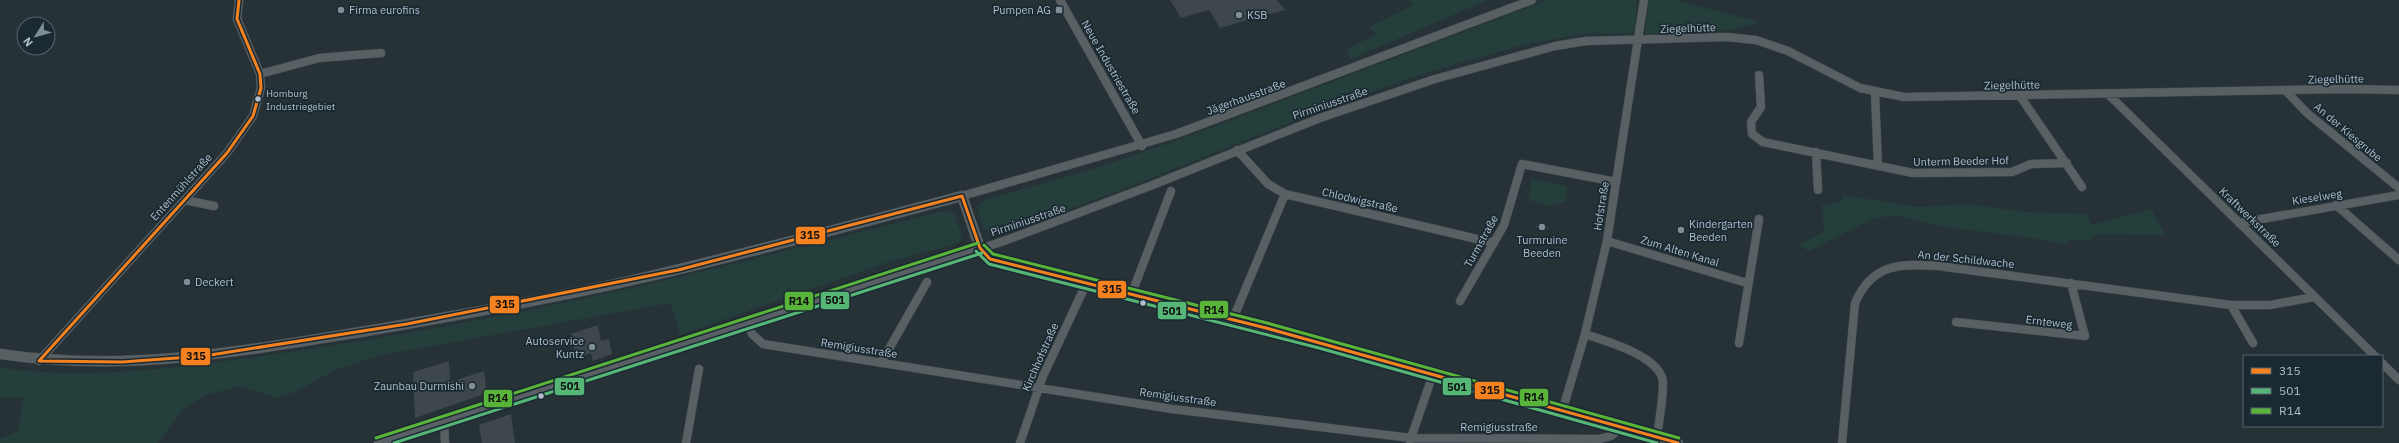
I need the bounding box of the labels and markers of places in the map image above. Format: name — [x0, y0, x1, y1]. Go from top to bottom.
place label: Firma eurofins — [349, 3, 420, 17]
place label: Pumpen AG — [993, 3, 1051, 17]
marker: Firma eurofins — [336, 5, 346, 15]
marker: Pumpen AG — [1054, 5, 1064, 15]
place label: KSB — [1247, 8, 1268, 22]
marker: KSB — [1234, 10, 1244, 20]
place label: Homburg Industriegebiet — [266, 87, 336, 113]
marker: Homburg Industriegebiet — [253, 94, 263, 104]
place label: Kindergarten Beeden — [1689, 217, 1753, 244]
marker: Turmruine Beeden — [1537, 222, 1547, 232]
marker: Kindergarten Beeden — [1676, 225, 1686, 235]
place label: Turmruine Beeden — [1517, 233, 1567, 260]
place label: Deckert — [195, 275, 234, 289]
marker: Deckert — [182, 277, 192, 287]
unlabelled marker — [1138, 298, 1148, 308]
place label: Autoservice Kuntz — [526, 334, 584, 361]
marker: Autoservice Kuntz — [587, 342, 597, 352]
place label: Zaunbau Durmishi — [374, 379, 464, 393]
marker: Zaunbau Durmishi — [467, 381, 477, 391]
unlabelled marker — [536, 391, 546, 401]

